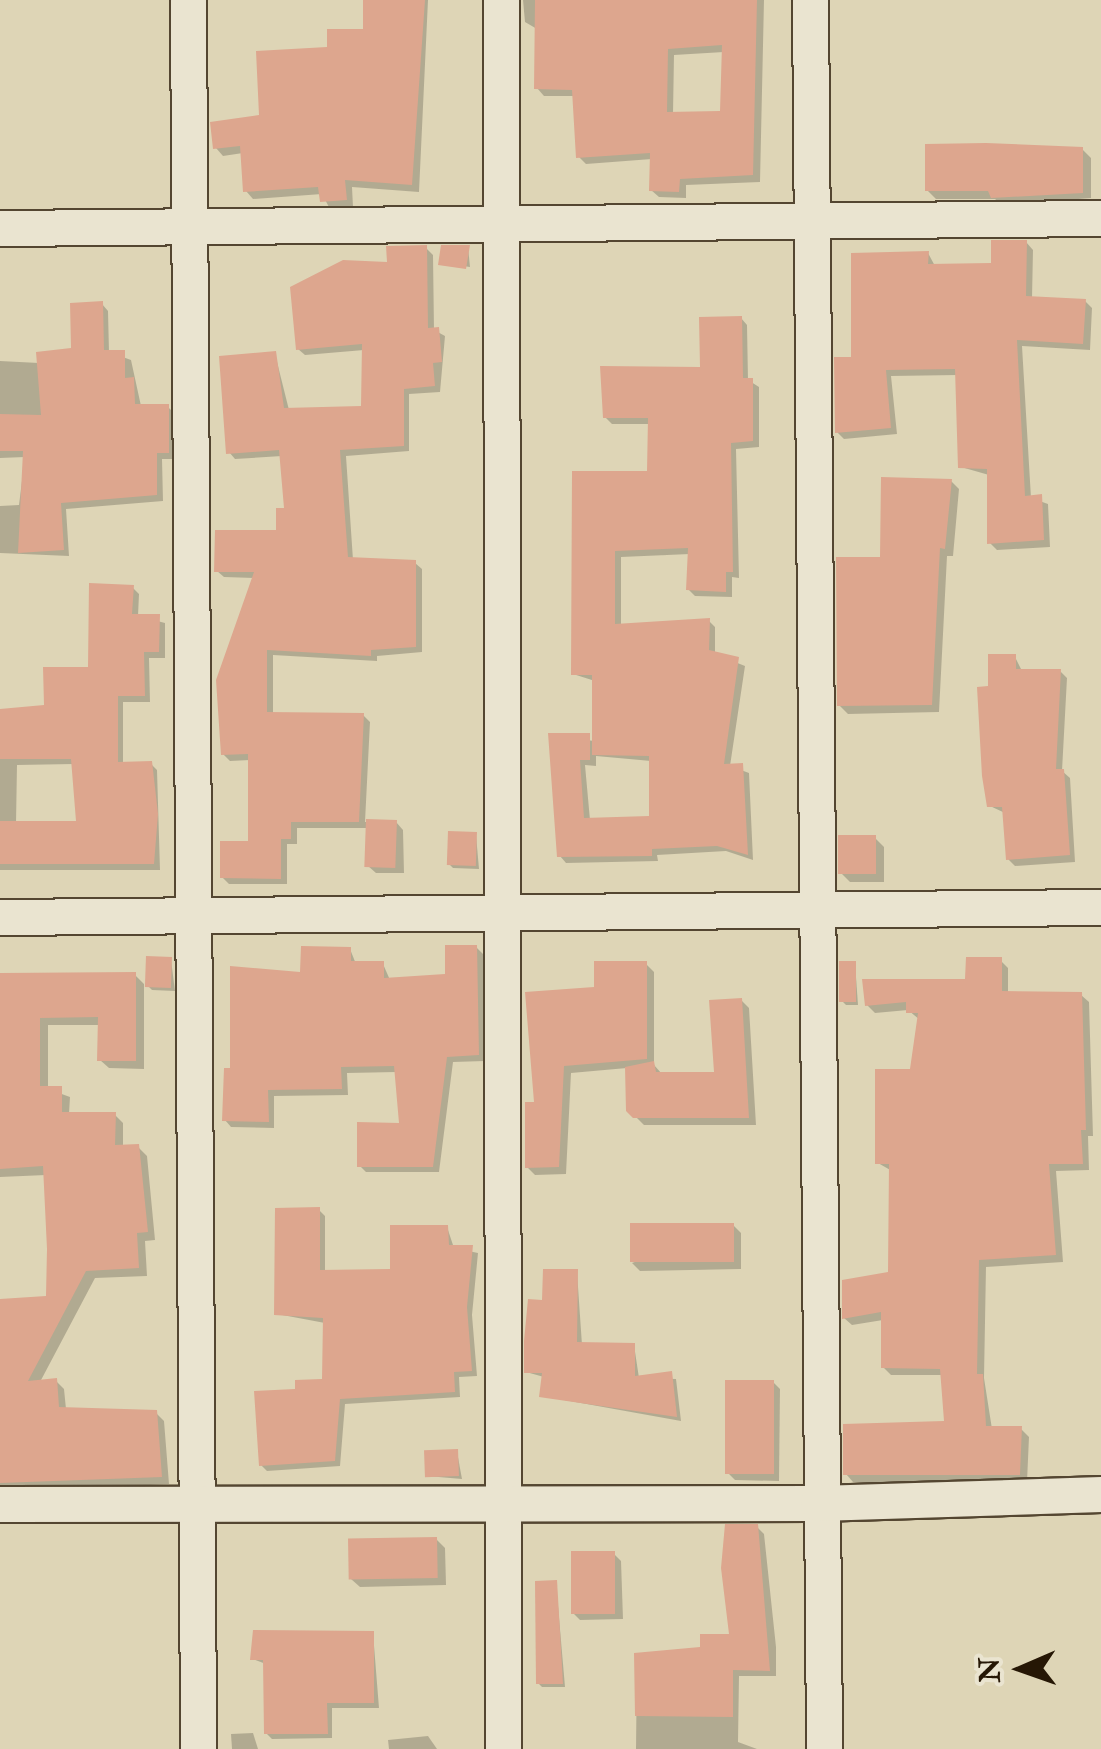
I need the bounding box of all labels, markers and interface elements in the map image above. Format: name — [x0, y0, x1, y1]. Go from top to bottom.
north arrow — [971, 1619, 1071, 1719]
text: N — [973, 1657, 1008, 1683]

